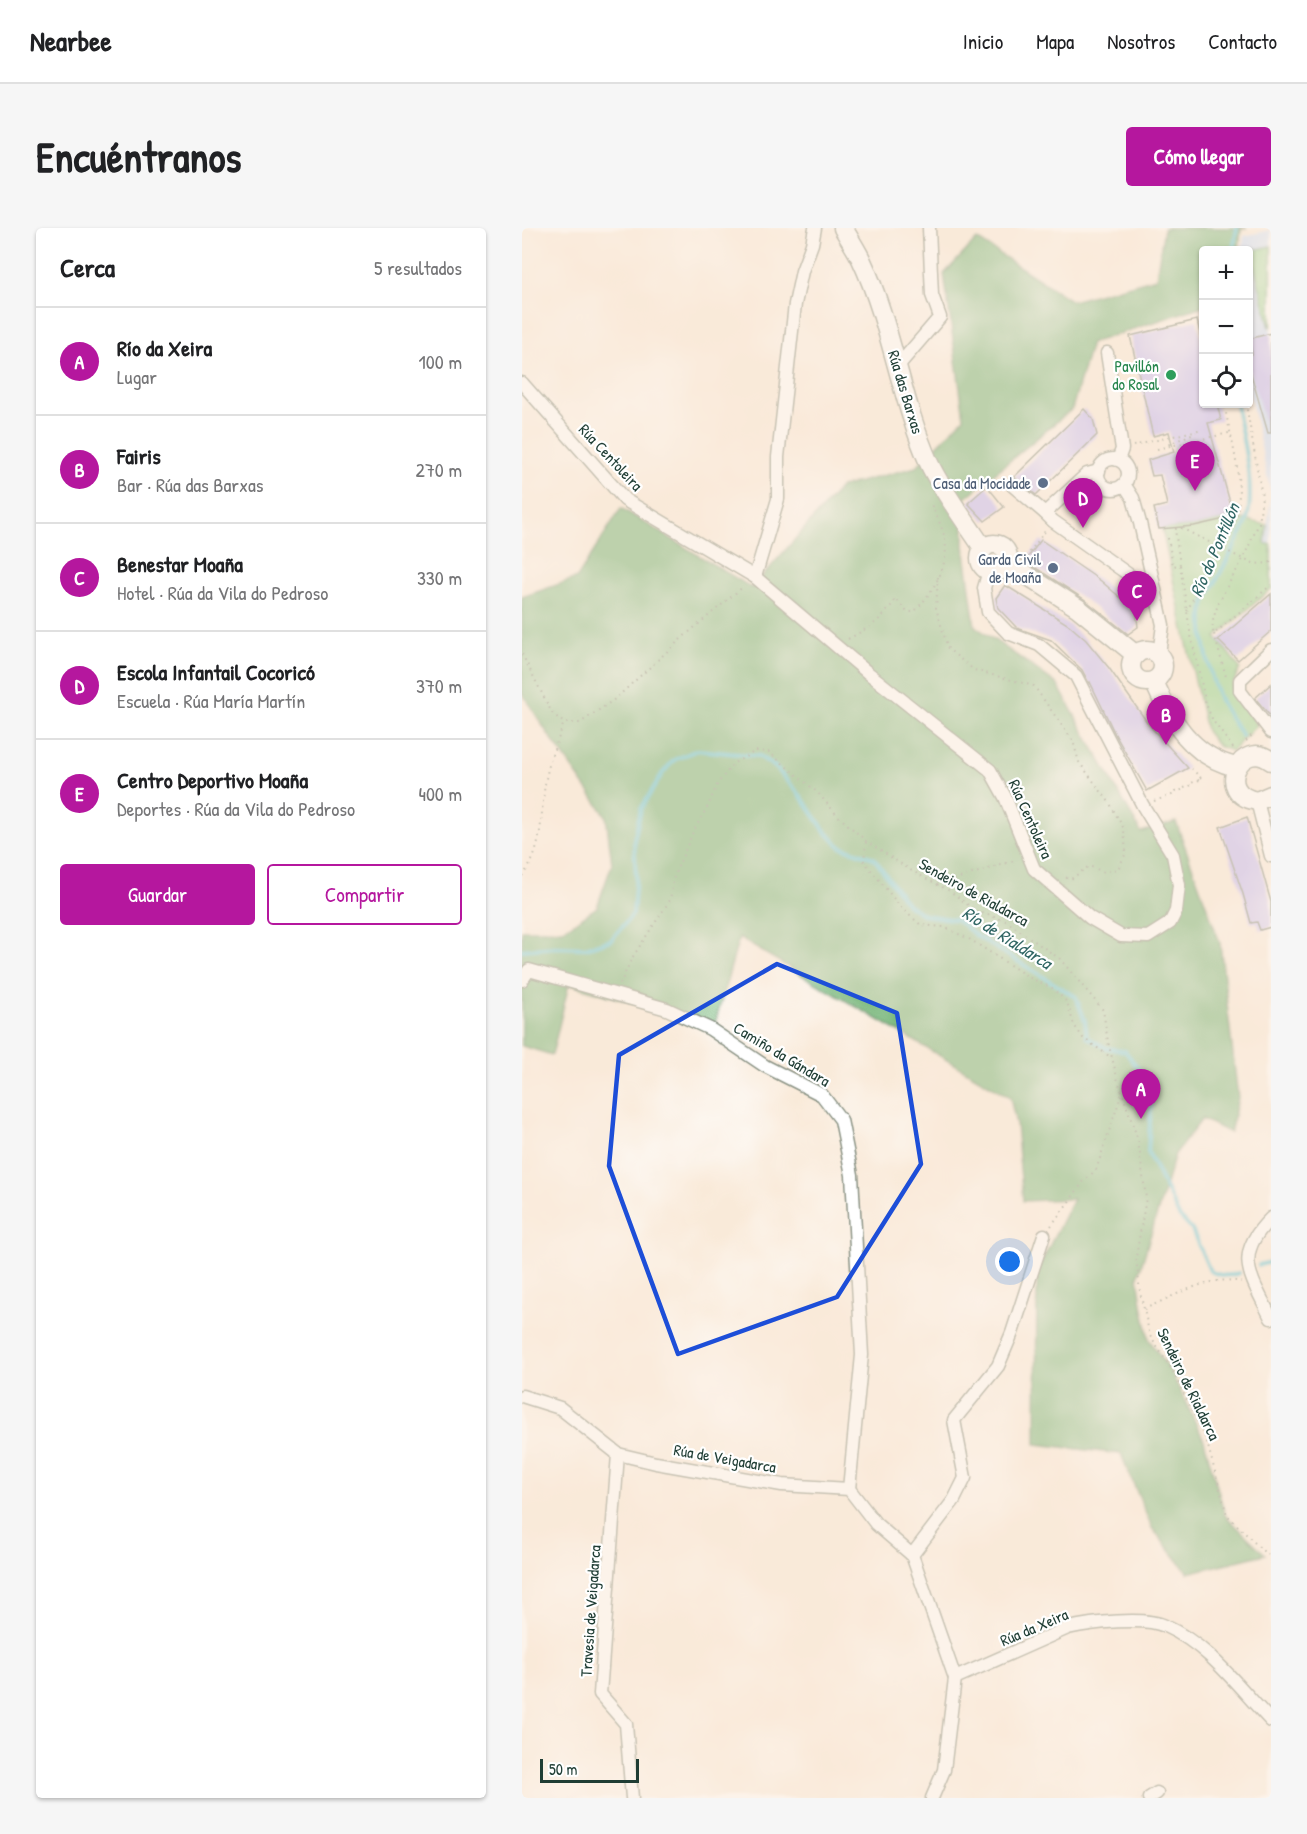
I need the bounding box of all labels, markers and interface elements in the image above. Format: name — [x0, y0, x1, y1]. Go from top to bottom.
text: Nearbee — [30, 22, 112, 60]
text: Inicio — [963, 27, 1003, 56]
text: Mapa — [1036, 27, 1074, 56]
text: Nosotros — [1107, 27, 1175, 56]
text: Contacto — [1208, 27, 1277, 56]
button: Cómo llegar — [1126, 127, 1271, 186]
text: Encuéntranos — [36, 128, 242, 185]
map controls — [1199, 246, 1253, 408]
button: + — [1199, 246, 1253, 300]
text: Cerca — [60, 250, 115, 285]
text: 5 resultados — [374, 254, 462, 281]
button: − — [1199, 300, 1253, 354]
text: Río da Xeira — [117, 333, 212, 363]
text: A — [75, 348, 84, 375]
text: 100 m — [419, 348, 462, 375]
street label: Rúa das Barxas — [883, 348, 929, 436]
button: locate — [1199, 354, 1253, 408]
place label: Pavillón do Rosal — [1112, 355, 1160, 395]
text: Lugar — [117, 363, 157, 390]
marker: Pavillón do Rosal — [1164, 368, 1178, 382]
street label: Rúa Centoleira — [574, 419, 648, 495]
text: Fairis — [117, 441, 161, 471]
pin: E — [1176, 442, 1214, 491]
text: B — [74, 456, 85, 483]
text: 270 m — [416, 456, 462, 483]
text: Bar · Rúa das Barxas — [117, 471, 264, 498]
place label: Casa da Mocidade — [933, 472, 1032, 494]
marker: Casa da Mocidade — [1036, 476, 1050, 490]
pin: D — [1064, 478, 1102, 528]
water label: Río do Pontillón — [1184, 497, 1246, 600]
place label: Garda Civil de Moaña — [978, 548, 1042, 588]
text: Benestar Moaña — [117, 549, 243, 579]
marker: Garda Civil de Moaña — [1046, 561, 1060, 575]
text: C — [74, 564, 85, 591]
text: 330 m — [417, 564, 462, 591]
pin: C — [1118, 572, 1156, 621]
text: Hotel · Rúa da Vila do Pedroso — [117, 579, 328, 606]
text: Escola Infantail Cocoricó — [117, 657, 315, 687]
text: D — [75, 672, 84, 699]
text: 370 m — [416, 672, 462, 699]
text: Escuela · Rúa María Martín — [117, 687, 305, 714]
pin: B — [1146, 696, 1186, 745]
text: Centro Deportivo Moaña — [117, 765, 308, 795]
street label: Rúa Centoleira — [1004, 776, 1058, 862]
text: E — [75, 780, 84, 807]
text: 400 m — [418, 780, 462, 807]
text: Deportes · Rúa da Vila do Pedroso — [117, 795, 355, 822]
street label: Sendeiro de Rialdarca — [915, 853, 1033, 931]
button: Guardar — [60, 864, 255, 925]
button: Compartir — [267, 864, 462, 925]
water label: Río de Rialdarca — [958, 900, 1058, 976]
street label: Camiño da Gándara — [730, 1016, 834, 1092]
pin: A — [1122, 1070, 1160, 1119]
your location — [995, 1247, 1024, 1276]
street label: Sendeiro de Rialdarca — [1152, 1324, 1226, 1444]
street label: Rúa de Veigadarca — [672, 1438, 778, 1478]
street label: Travesia de Veigadarca — [574, 1544, 606, 1678]
street label: Rúa da Xeira — [997, 1603, 1071, 1651]
scale bar — [540, 1756, 639, 1784]
text: 50 m — [549, 1758, 578, 1780]

